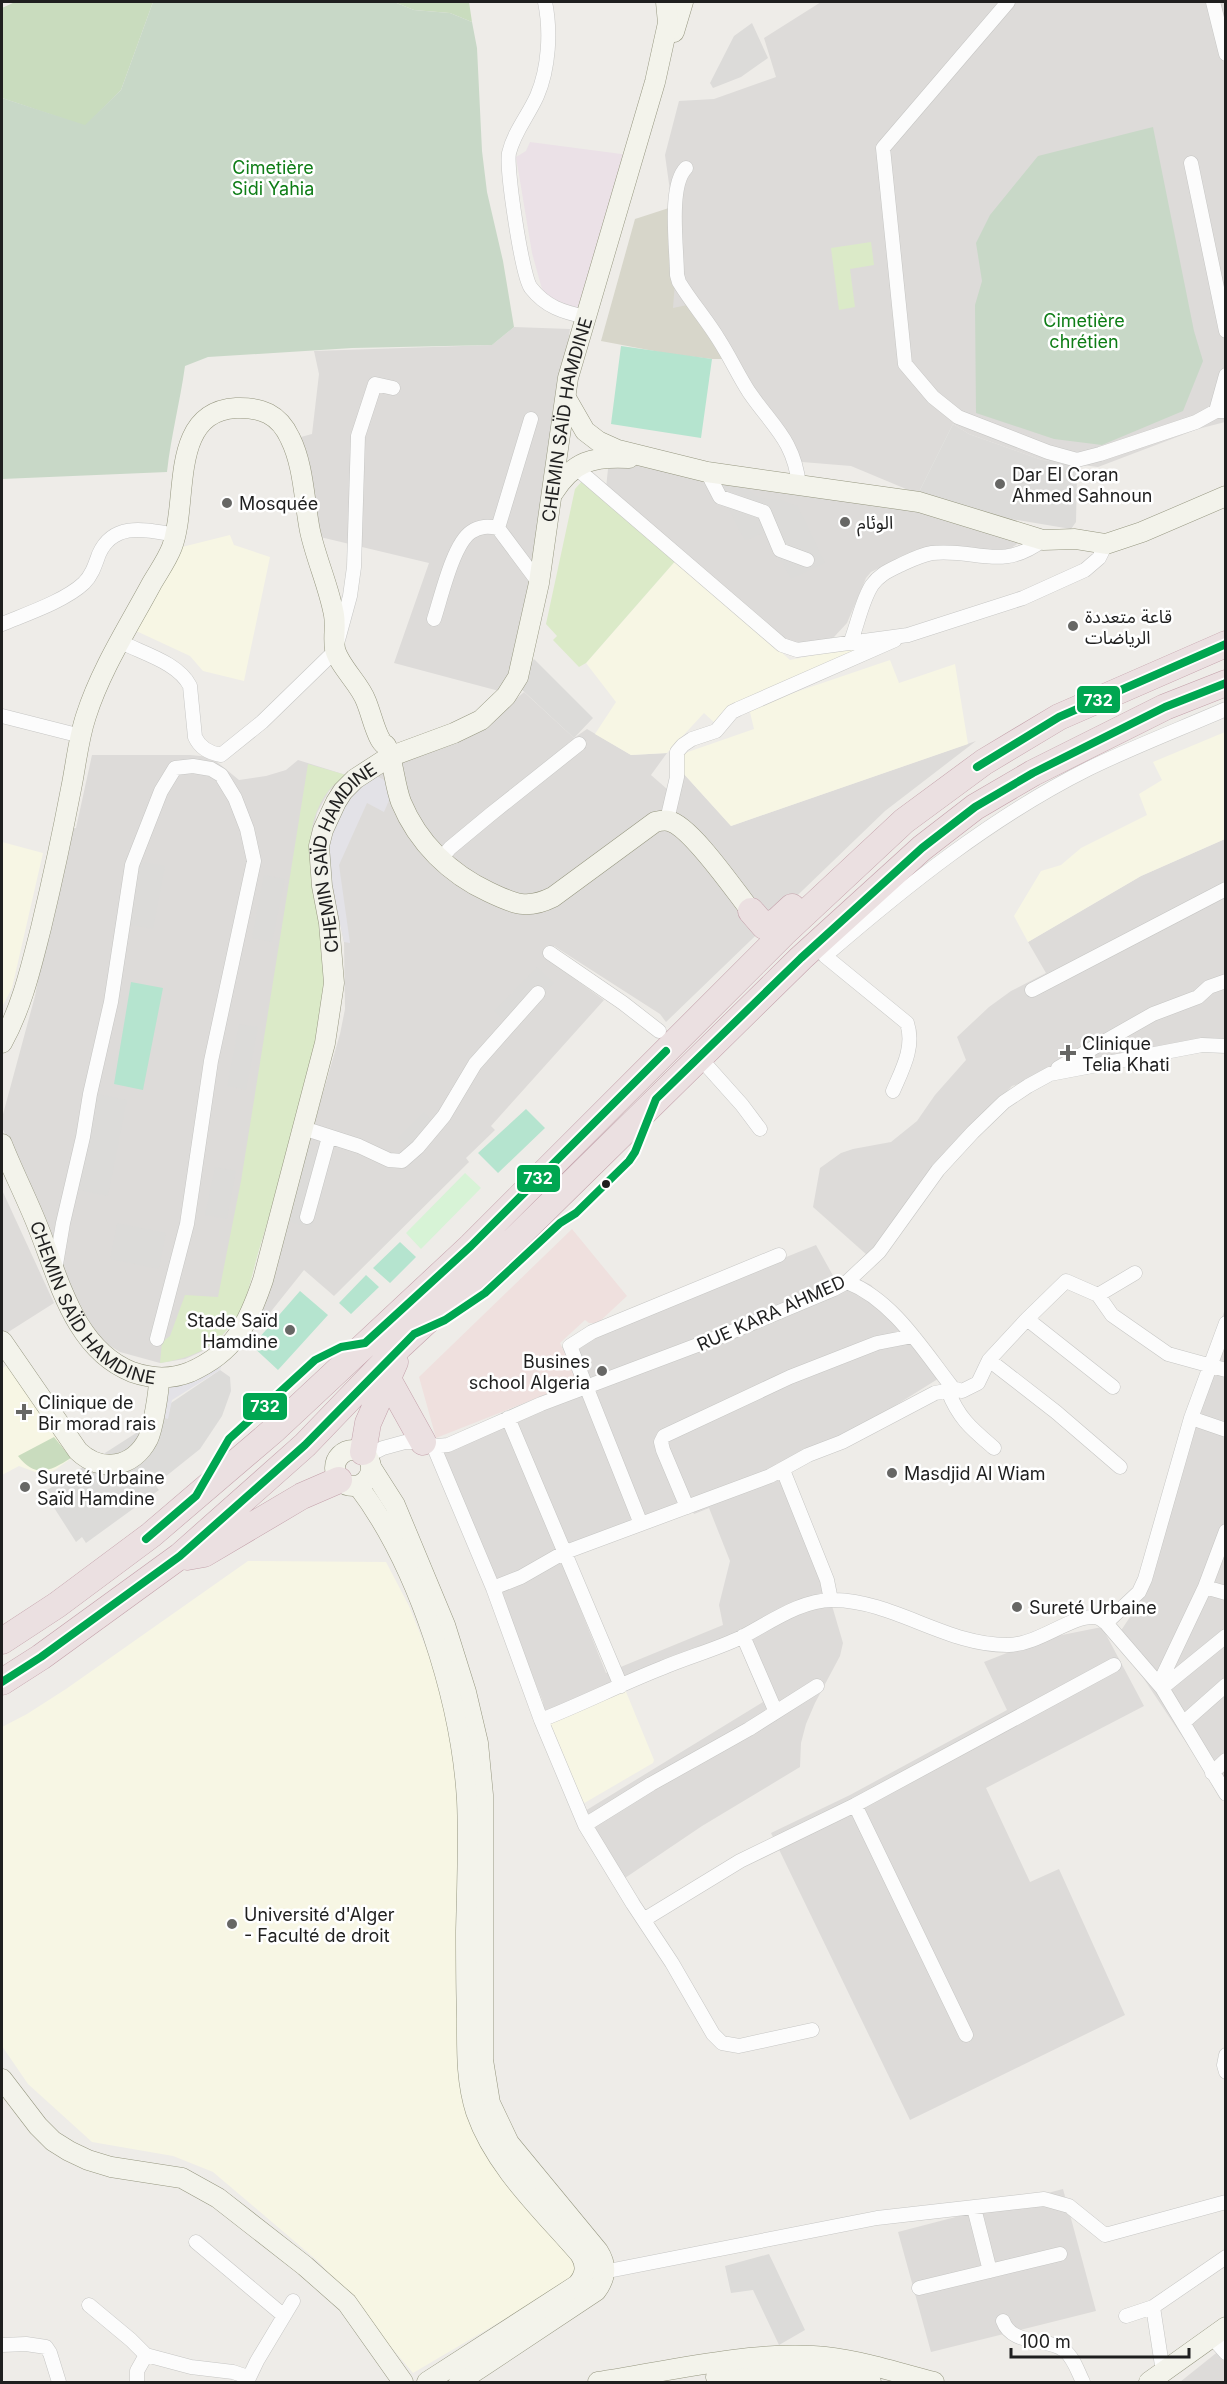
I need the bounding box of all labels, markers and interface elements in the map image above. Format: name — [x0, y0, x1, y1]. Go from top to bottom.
park label: Cimetière Sidi Yahia — [232, 157, 314, 199]
park label: Cimetière chrétien — [1043, 310, 1125, 352]
street label: CHEMIN SAÏD HAMDINE — [537, 315, 596, 523]
place label: Dar El Coran Ahmed Sahnoun — [1012, 464, 1152, 506]
marker: Dar El Coran Ahmed Sahnoun — [993, 477, 1007, 491]
place label: Mosquée — [239, 493, 318, 514]
marker: Mosquée — [220, 496, 234, 510]
place label: الوئام — [857, 512, 893, 537]
marker: الوئام — [838, 515, 852, 529]
place label: قاعة متعددة الرياضات — [1085, 606, 1172, 649]
marker: قاعة متعددة الرياضات — [1066, 619, 1080, 633]
line badge: 732 — [1076, 685, 1121, 714]
text: 732 — [1083, 690, 1113, 710]
street label: CHEMIN SAÏD HAMDINE — [308, 758, 380, 954]
place label: Clinique Telia Khati — [1082, 1033, 1170, 1075]
marker: Clinique Telia Khati — [1059, 1044, 1077, 1062]
line badge: 732 — [516, 1164, 561, 1193]
text: 732 — [523, 1168, 553, 1188]
unlabelled marker — [600, 1178, 612, 1190]
street label: CHEMIN SAÏD HAMDINE — [26, 1218, 157, 1388]
street label: RUE KARA AHMED — [694, 1271, 848, 1355]
place label: Stade Saïd Hamdine — [187, 1310, 278, 1352]
marker: Stade Saïd Hamdine — [283, 1323, 297, 1337]
place label: Busines school Algeria — [469, 1351, 590, 1393]
marker: Busines school Algeria — [595, 1364, 609, 1378]
place label: Clinique de Bir morad rais — [38, 1392, 156, 1434]
line badge: 732 — [242, 1392, 288, 1421]
text: 732 — [250, 1396, 280, 1416]
marker: Clinique de Bir morad rais — [15, 1403, 33, 1421]
place label: Masdjid Al Wiam — [904, 1463, 1046, 1484]
marker: Masdjid Al Wiam — [885, 1466, 899, 1480]
place label: Sureté Urbaine Saïd Hamdine — [37, 1467, 165, 1509]
marker: Sureté Urbaine Saïd Hamdine — [18, 1480, 32, 1494]
place label: Sureté Urbaine — [1029, 1597, 1157, 1618]
marker: Sureté Urbaine — [1010, 1600, 1024, 1614]
place label: Université d'Alger - Faculté de droit — [244, 1904, 395, 1946]
marker: Université d'Alger - Faculté de droit — [225, 1917, 239, 1931]
scale bar — [1011, 2321, 1190, 2359]
text: 100 m — [1020, 2331, 1071, 2352]

